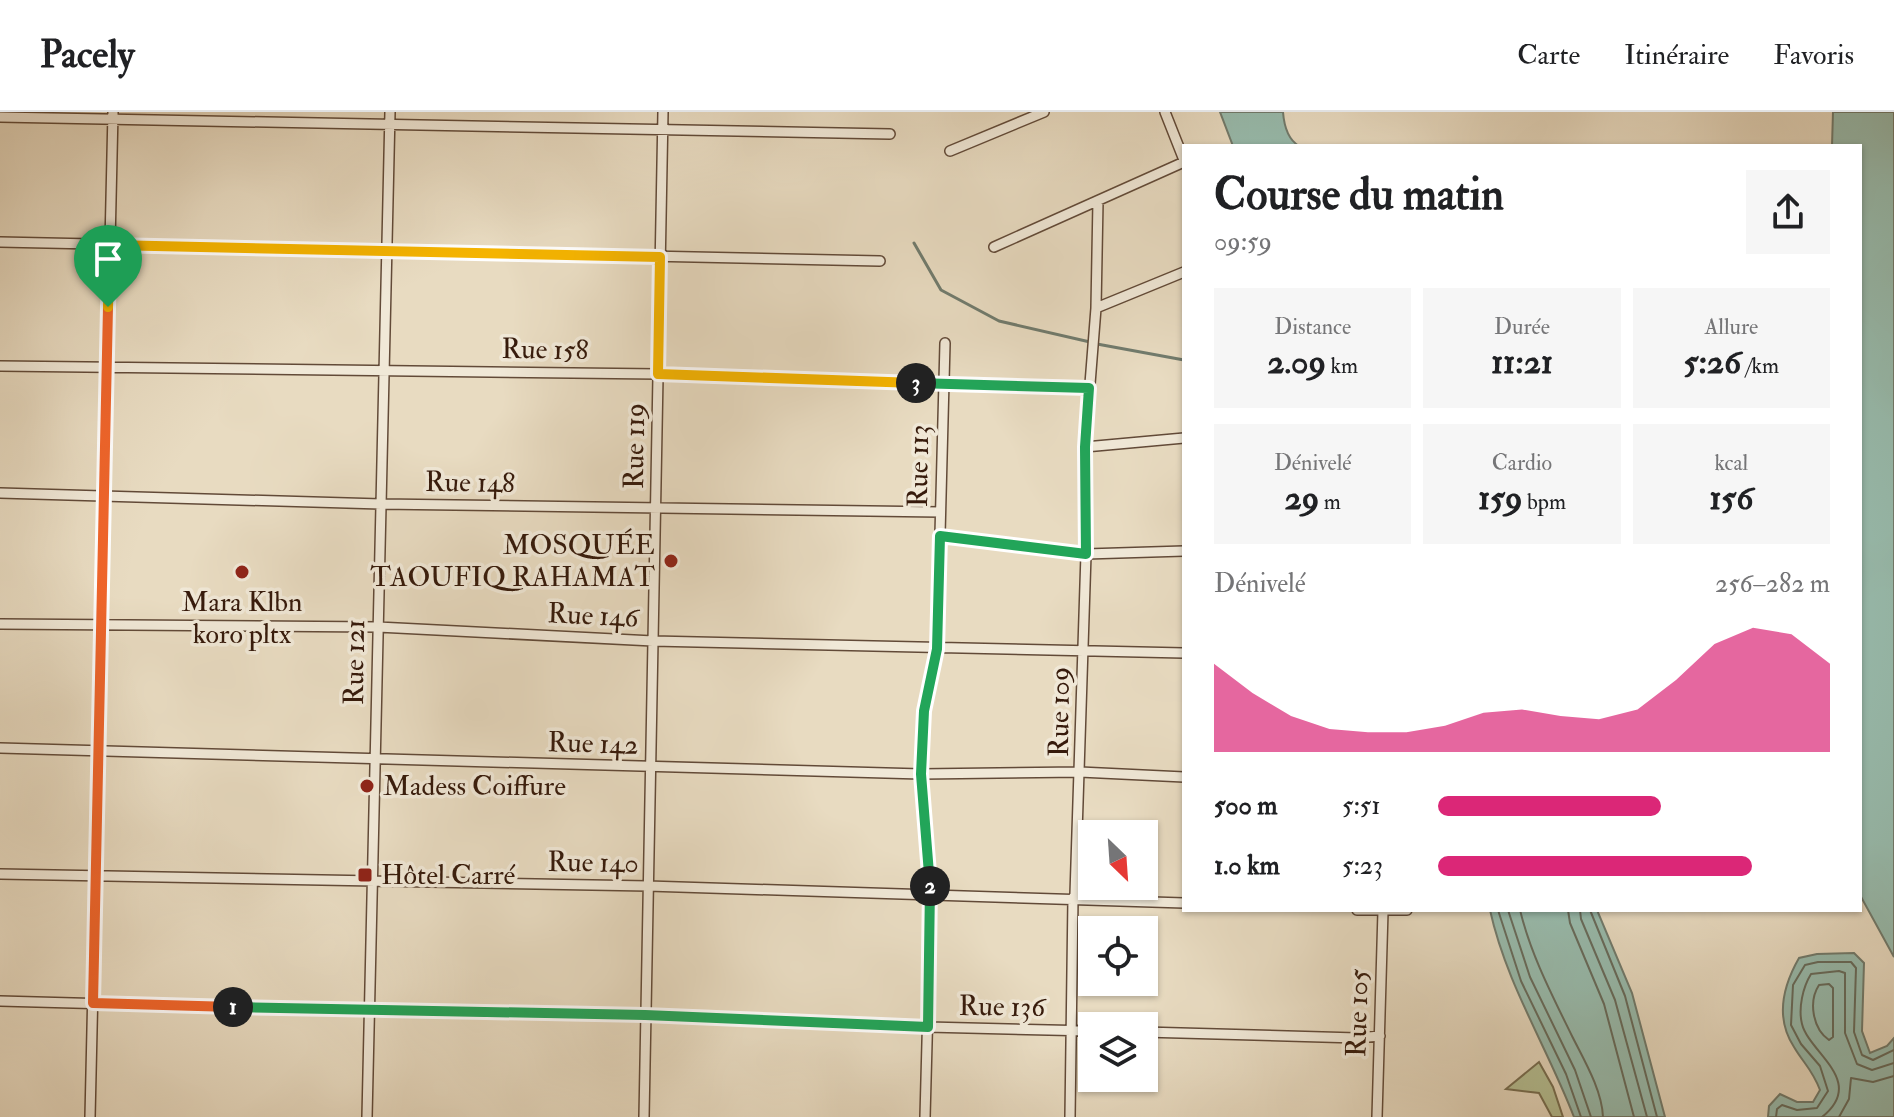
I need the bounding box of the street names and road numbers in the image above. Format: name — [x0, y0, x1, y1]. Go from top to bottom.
street label: Rue 158 — [501, 332, 589, 368]
street label: Rue 119 — [617, 403, 653, 489]
street label: Rue 113 — [901, 424, 937, 508]
street label: Rue 148 — [425, 465, 515, 501]
street label: Rue 146 — [547, 596, 641, 636]
street label: Rue 121 — [337, 619, 373, 705]
street label: Rue 109 — [1042, 667, 1078, 757]
street label: Rue 142 — [547, 725, 639, 763]
street label: Rue 140 — [547, 845, 639, 881]
street label: Rue 105 — [1339, 968, 1377, 1058]
street label: Rue 136 — [958, 989, 1048, 1025]

